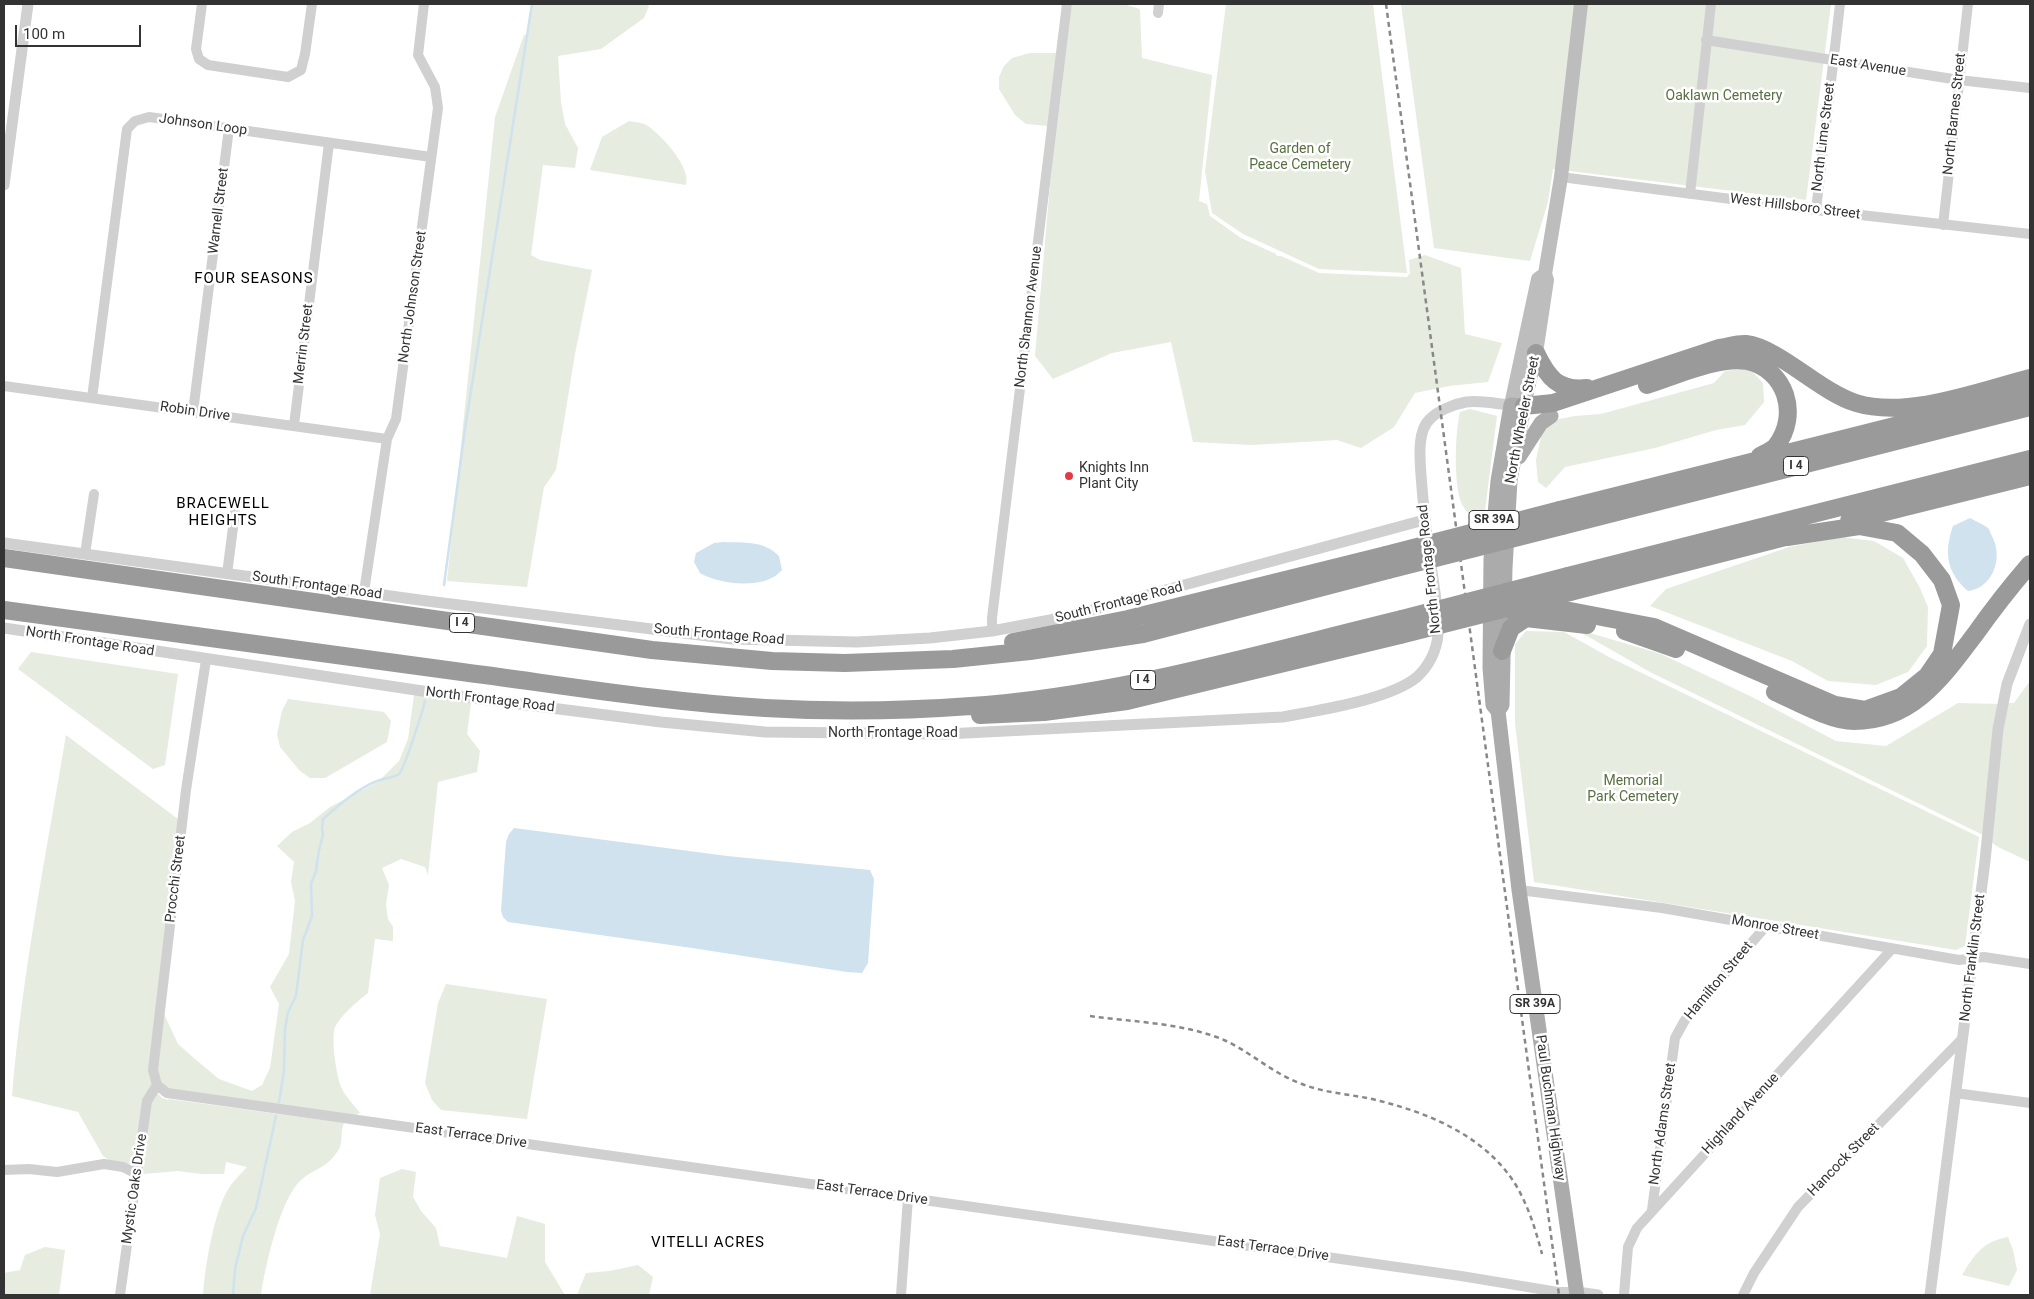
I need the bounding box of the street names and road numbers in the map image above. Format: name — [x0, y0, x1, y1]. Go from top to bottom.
street label: East Avenue — [1829, 52, 1907, 80]
street label: North Barnes Street — [1940, 52, 1970, 176]
street label: North Lime Street — [1809, 81, 1839, 193]
street label: Johnson Loop — [158, 110, 248, 140]
street label: Warnell Street — [205, 167, 233, 255]
street label: West Hillsboro Street — [1729, 191, 1861, 223]
street label: North Johnson Street — [395, 230, 431, 364]
street label: North Shannon Avenue — [1012, 245, 1046, 389]
street label: Merrin Street — [291, 303, 317, 385]
street label: North Wheeler Street — [1502, 355, 1544, 485]
street label: Robin Drive — [159, 399, 231, 425]
road number: I 4 — [1784, 456, 1808, 476]
street label: North Frontage Road — [1415, 504, 1445, 634]
road number: SR 39A — [1469, 510, 1519, 530]
street label: South Frontage Road — [251, 569, 383, 603]
street label: South Frontage Road — [1054, 579, 1184, 627]
road number: I 4 — [450, 614, 474, 632]
street label: South Frontage Road — [653, 621, 785, 649]
street label: North Frontage Road — [25, 624, 155, 660]
road number: I 4 — [1130, 670, 1156, 690]
street label: North Frontage Road — [425, 684, 555, 716]
street label: North Frontage Road — [828, 725, 958, 741]
street label: Procchi Street — [162, 835, 190, 923]
street label: North Franklin Street — [1957, 893, 1989, 1023]
street label: Monroe Street — [1730, 912, 1820, 944]
street label: Hamilton Street — [1681, 938, 1757, 1024]
road number: SR 39A — [1510, 994, 1560, 1014]
street label: Paul Buchman Highway — [1531, 1034, 1569, 1182]
street label: North Adams Street — [1646, 1062, 1680, 1186]
street label: Highland Avenue — [1699, 1070, 1783, 1158]
street label: East Terrace Drive — [414, 1120, 528, 1152]
street label: Hancock Street — [1805, 1120, 1883, 1200]
street label: Mystic Oaks Drive — [119, 1133, 151, 1245]
street label: East Terrace Drive — [815, 1177, 929, 1209]
street label: East Terrace Drive — [1216, 1233, 1330, 1265]

